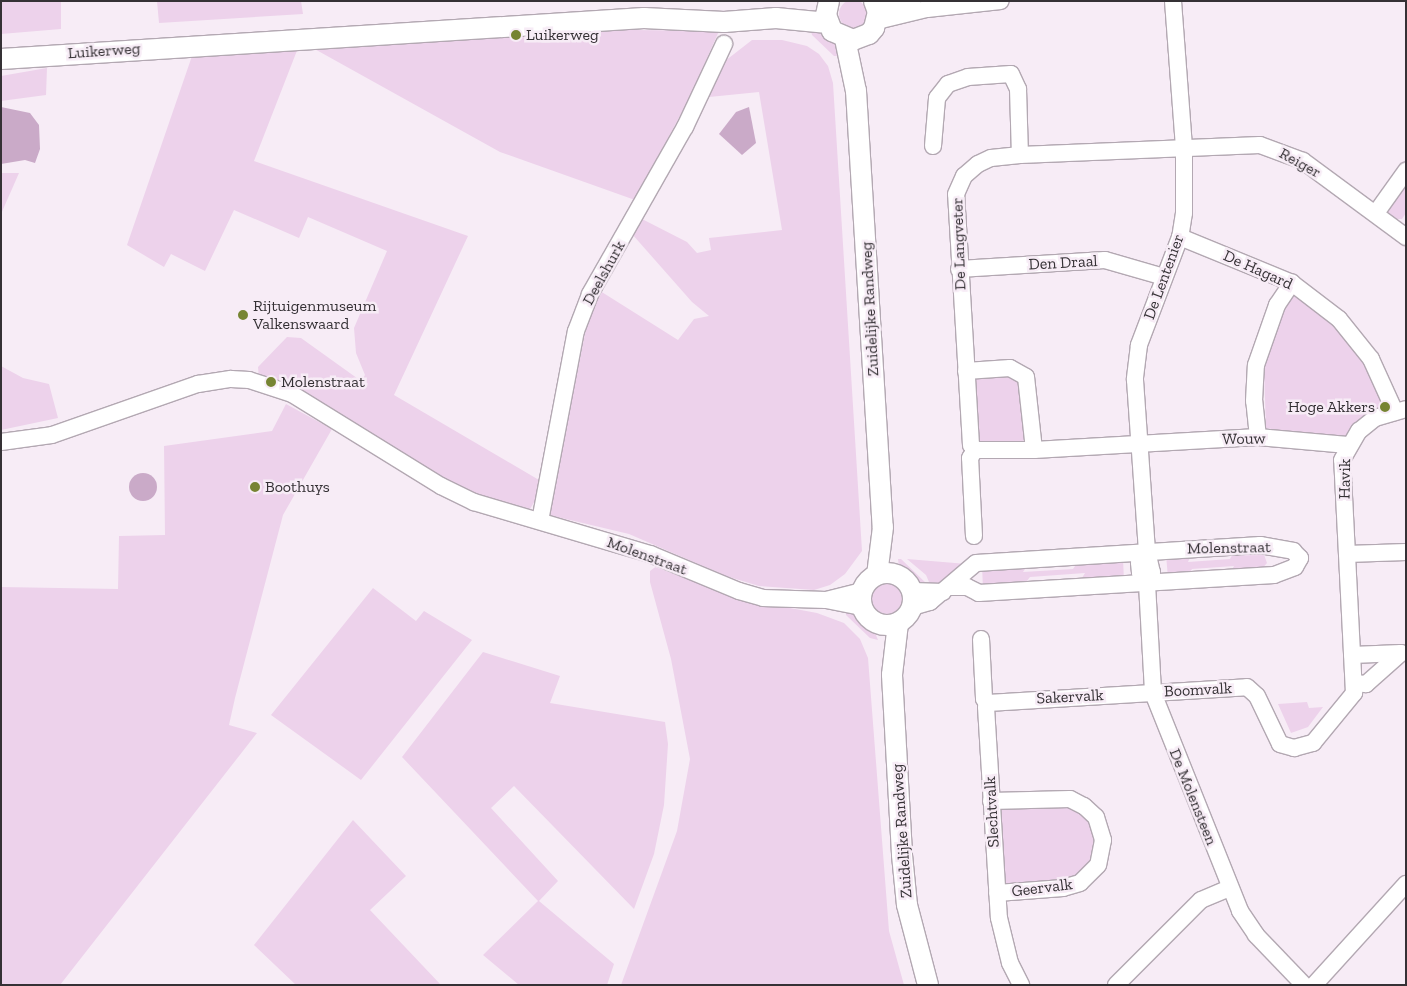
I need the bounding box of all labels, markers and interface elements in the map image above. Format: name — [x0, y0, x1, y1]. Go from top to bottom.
place label: Luikerweg — [526, 25, 599, 45]
marker: Luikerweg — [510, 29, 522, 41]
street label: Luikerweg — [67, 39, 141, 63]
street label: Reiger — [1276, 144, 1324, 182]
street label: De Langveter — [948, 198, 970, 290]
street label: De Lentenier — [1140, 232, 1188, 322]
street label: Deelshurk — [579, 238, 629, 308]
street label: Zuidelijke Randweg — [857, 241, 883, 377]
street label: De Hagard — [1220, 246, 1296, 294]
street label: Den Draal — [1028, 252, 1098, 274]
place label: Rijtuigenmuseum Valkenswaard — [253, 296, 376, 334]
marker: Rijtuigenmuseum Valkenswaard — [237, 309, 249, 321]
place label: Molenstraat — [281, 372, 365, 392]
marker: Molenstraat — [265, 376, 277, 388]
place label: Hoge Akkers — [1287, 397, 1375, 417]
marker: Hoge Akkers — [1379, 401, 1391, 413]
street label: Wouw — [1222, 429, 1266, 449]
street label: Havik — [1335, 459, 1355, 499]
place label: Boothuys — [265, 477, 330, 497]
marker: Boothuys — [249, 481, 261, 493]
street label: Molenstraat — [604, 533, 690, 579]
street label: Molenstraat — [1187, 538, 1271, 558]
street label: Boomvalk — [1164, 679, 1232, 701]
street label: Sakervalk — [1036, 686, 1104, 708]
street label: De Molensteen — [1165, 746, 1221, 848]
street label: Zuidelijke Randweg — [888, 763, 916, 899]
street label: Slechtvalk — [981, 776, 1003, 848]
street label: Geervalk — [1010, 875, 1074, 901]

